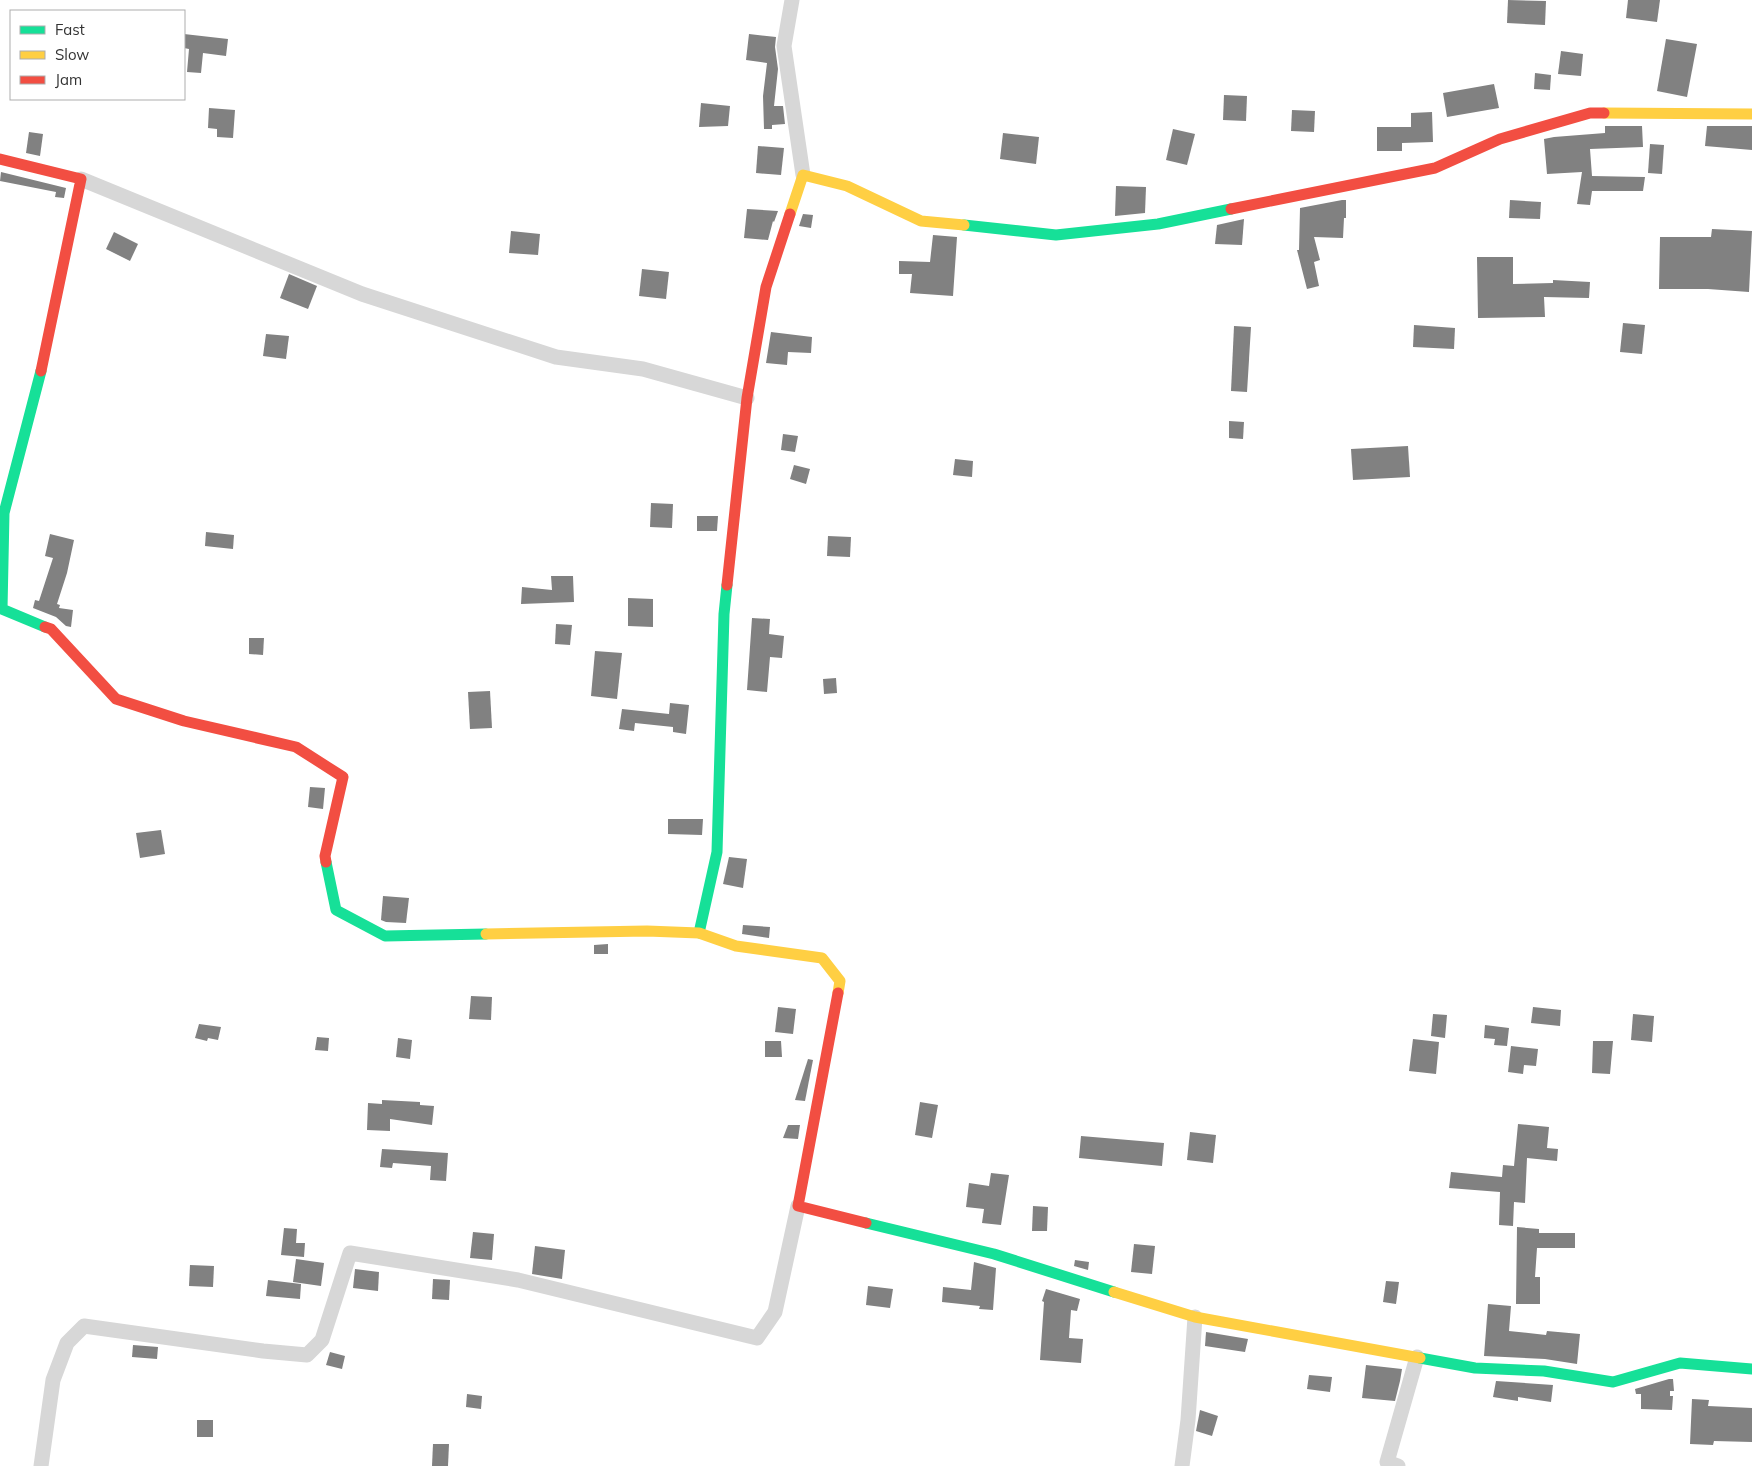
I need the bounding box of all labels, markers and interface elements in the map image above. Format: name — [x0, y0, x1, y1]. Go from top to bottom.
legend — [10, 10, 185, 100]
text: Fast — [55, 20, 85, 39]
text: Slow — [55, 45, 89, 64]
text: Jam — [55, 70, 82, 89]

